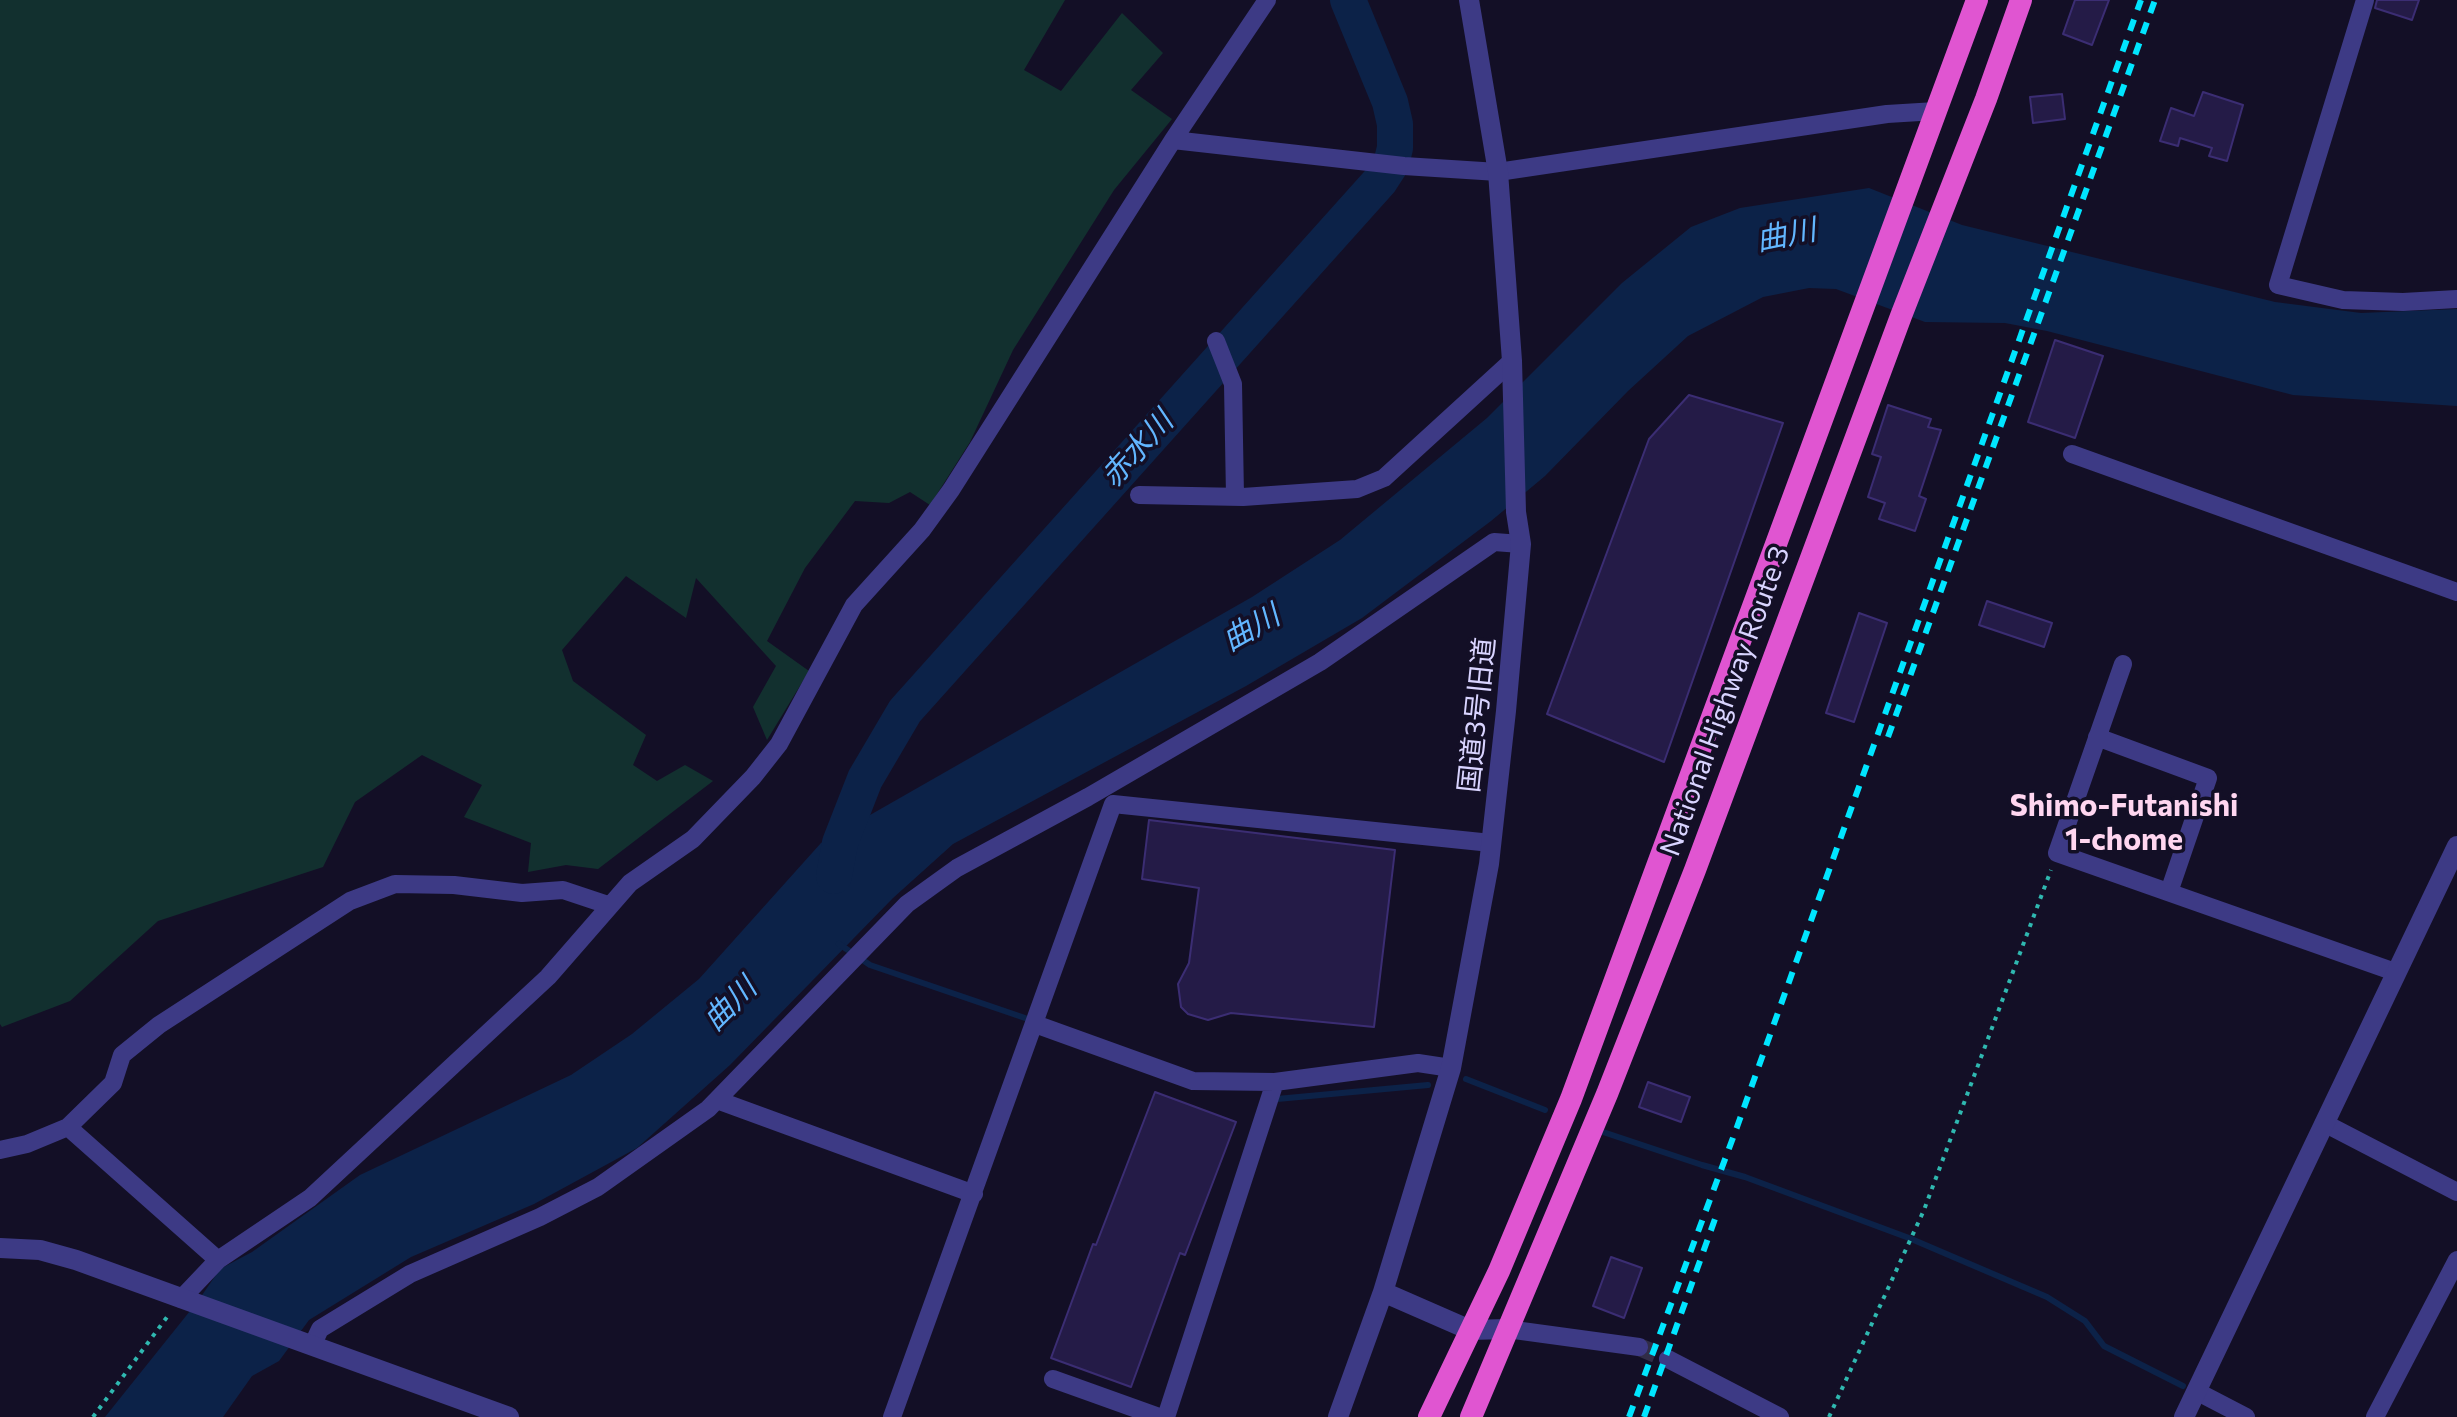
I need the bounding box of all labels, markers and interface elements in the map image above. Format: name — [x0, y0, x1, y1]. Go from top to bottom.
water label: 曲川 — [1753, 212, 1819, 258]
water label: 赤水川 — [1094, 404, 1180, 494]
street label: National Highway Route 3 — [1653, 541, 1797, 861]
water label: 曲川 — [1216, 597, 1286, 659]
street label: 国道3号旧道 — [1452, 636, 1502, 794]
district label: Shimo-Futanishi 1-chome — [2010, 788, 2238, 858]
water label: 曲川 — [696, 970, 764, 1038]

